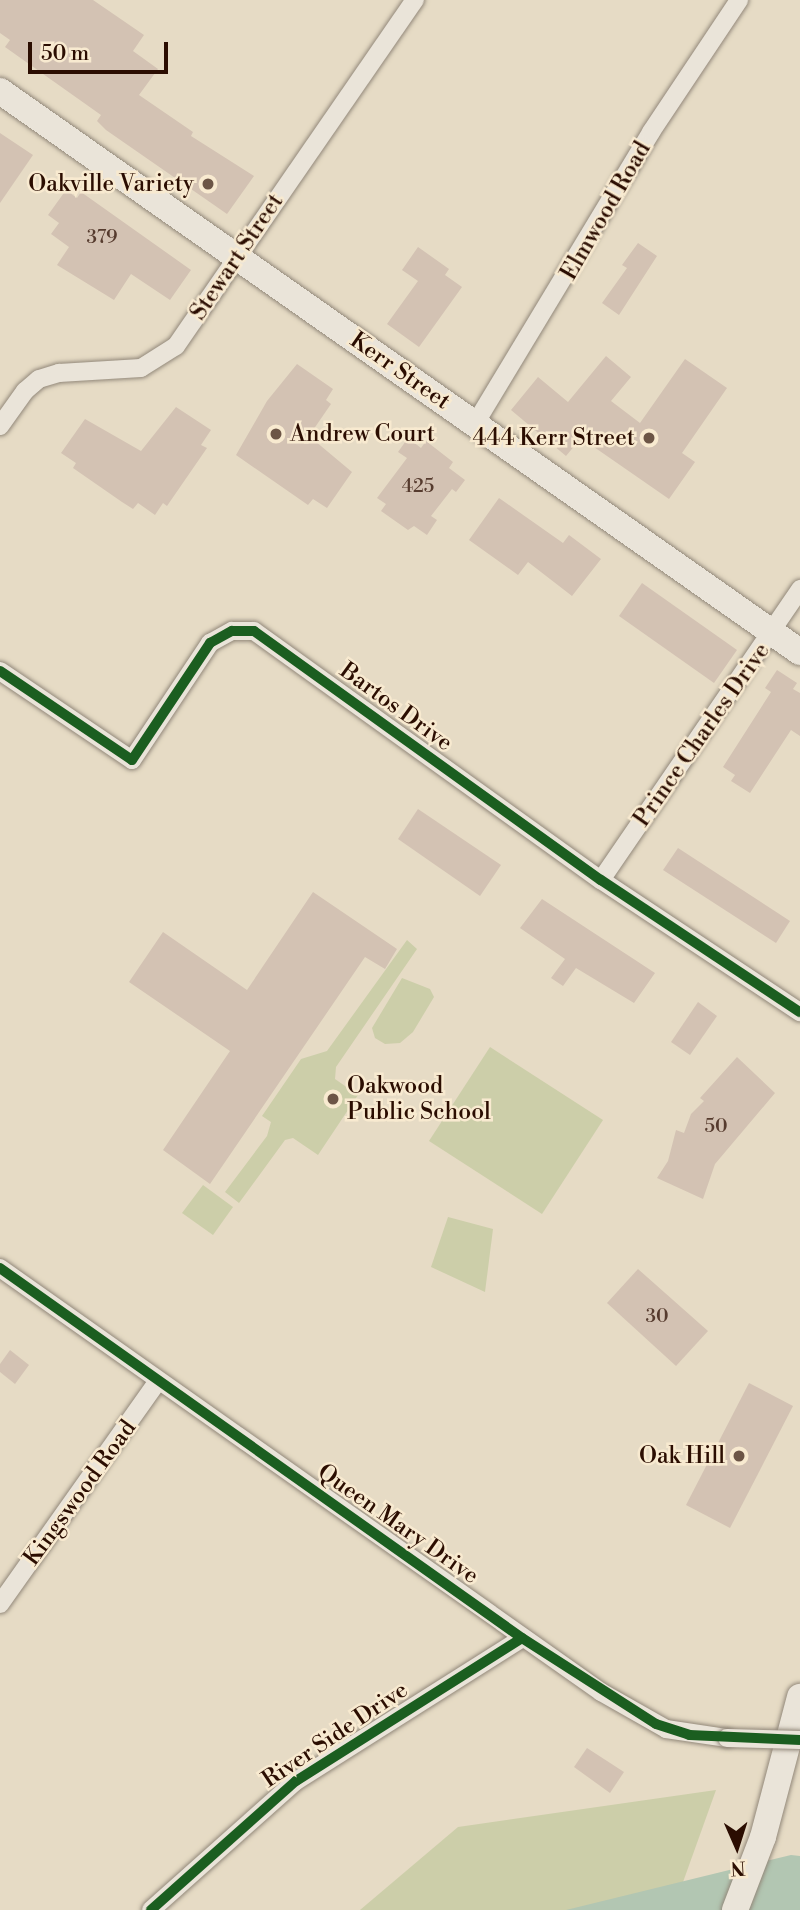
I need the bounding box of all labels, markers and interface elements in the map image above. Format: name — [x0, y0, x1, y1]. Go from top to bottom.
scale bar — [32, 28, 172, 72]
text: 50 m — [41, 41, 89, 67]
street label: Elmwood Road — [555, 137, 657, 285]
place label: Oakville Variety — [28, 170, 194, 198]
marker: Oakville Variety — [200, 176, 216, 192]
street label: Stewart Street — [185, 189, 289, 325]
house number: 379 — [87, 227, 117, 249]
street label: Kerr Street — [345, 326, 455, 416]
place label: Andrew Court — [290, 420, 435, 448]
place label: 444 Kerr Street — [472, 424, 635, 452]
marker: Andrew Court — [268, 426, 284, 442]
marker: 444 Kerr Street — [641, 430, 657, 446]
house number: 425 — [402, 476, 434, 498]
street label: Prince Charles Drive — [628, 638, 776, 832]
street label: Bartos Drive — [334, 657, 458, 757]
place label: Oakwood Public School — [347, 1072, 491, 1126]
marker: Oakwood Public School — [325, 1091, 341, 1107]
house number: 50 — [704, 1116, 728, 1138]
house number: 30 — [645, 1306, 669, 1328]
street label: Kingswood Road — [18, 1415, 142, 1571]
place label: Oak Hill — [639, 1442, 725, 1470]
marker: Oak Hill — [731, 1448, 747, 1464]
street label: Queen Mary Drive — [312, 1458, 484, 1590]
street label: River Side Drive — [257, 1676, 413, 1794]
north arrow — [702, 1812, 772, 1882]
text: N — [730, 1856, 746, 1880]

